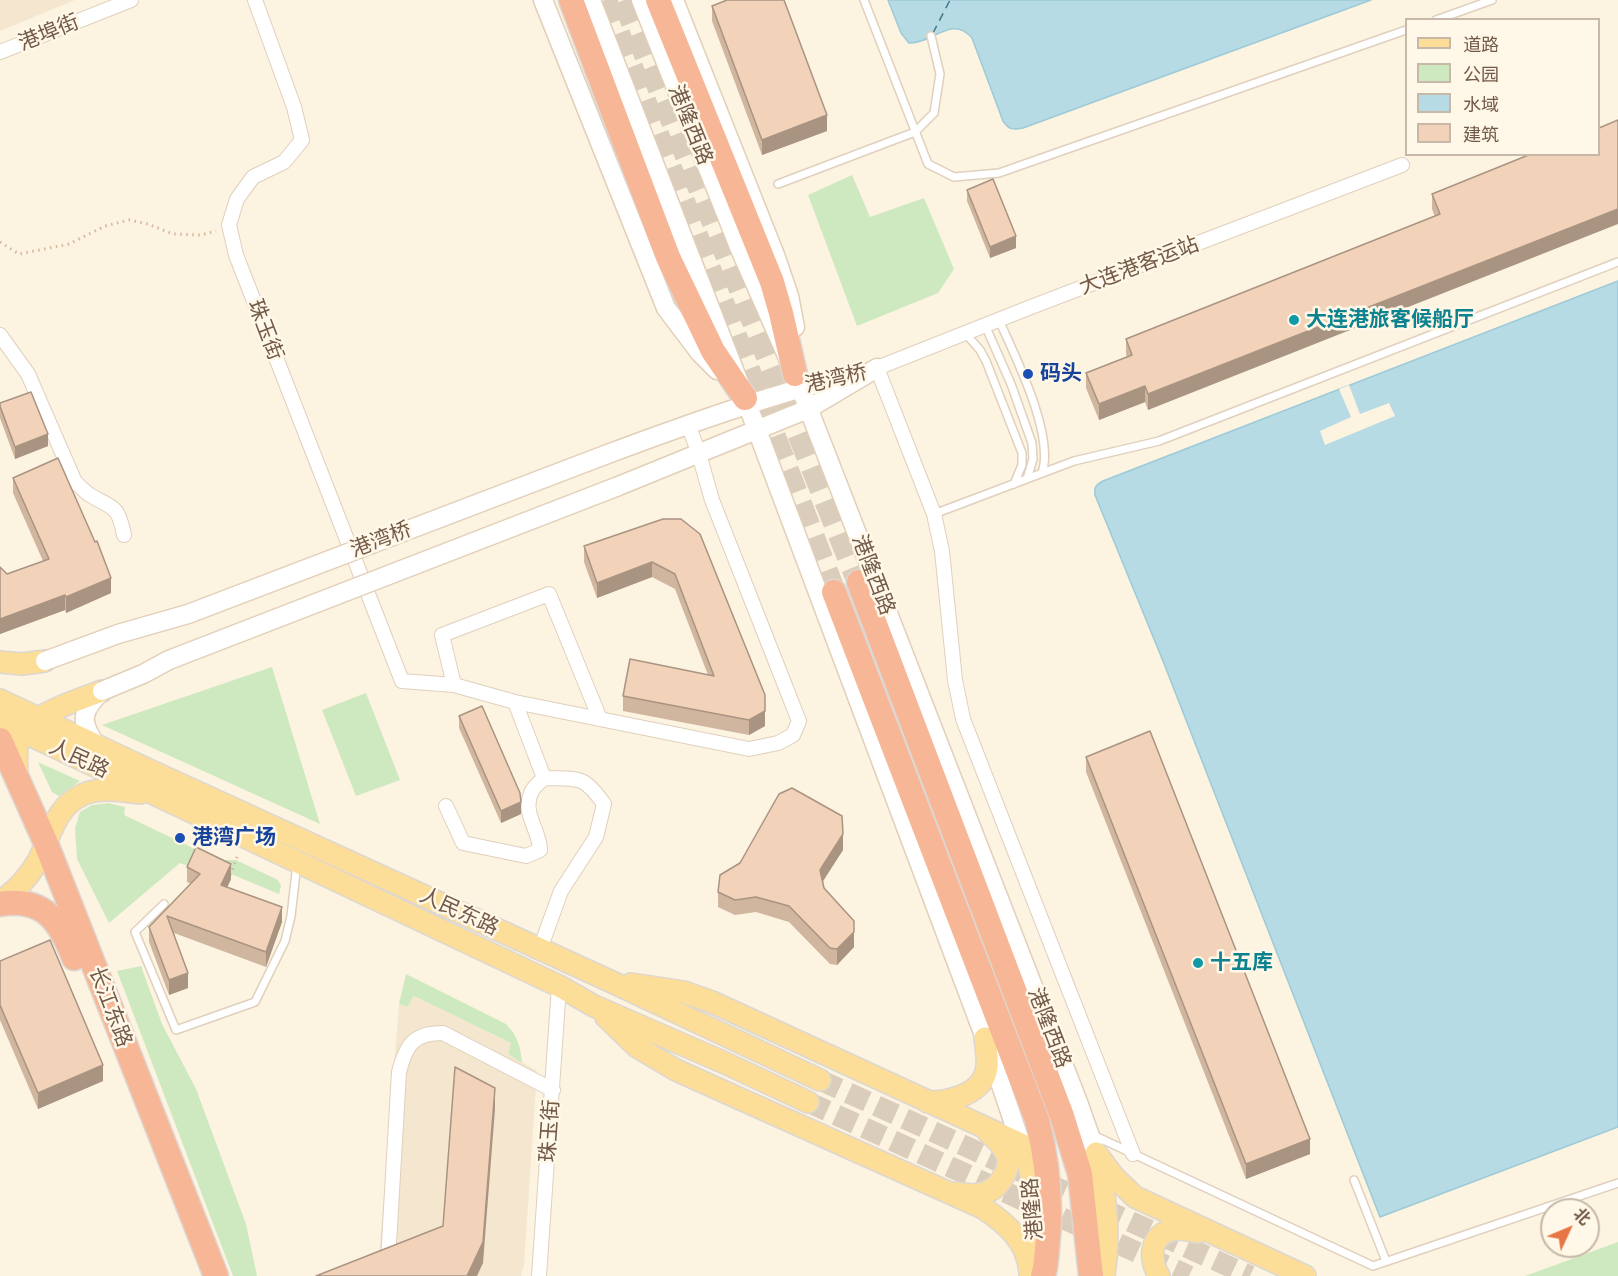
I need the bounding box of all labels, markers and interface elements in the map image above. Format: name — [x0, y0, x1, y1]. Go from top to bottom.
street label: 港埠街 — [15, 10, 83, 56]
legend — [1405, 18, 1600, 156]
text: 道路 — [1463, 34, 1499, 55]
text: 公园 — [1463, 64, 1499, 85]
street label: 港隆西路 — [663, 81, 717, 169]
text: 水域 — [1463, 94, 1499, 115]
text: 建筑 — [1463, 124, 1499, 145]
street label: 大连港客运站 — [1076, 232, 1202, 300]
street label: 珠玉街 — [242, 296, 288, 364]
place label: 大连港旅客候船厅 — [1306, 307, 1474, 333]
marker: 大连港旅客候船厅 — [1287, 313, 1301, 327]
street label: 港湾桥 — [802, 360, 870, 398]
place label: 码头 — [1040, 361, 1082, 387]
marker: 码头 — [1021, 367, 1035, 381]
street label: 港湾桥 — [347, 517, 415, 563]
street label: 港隆西路 — [846, 531, 900, 619]
street label: 人民路 — [45, 734, 113, 784]
place label: 港湾广场 — [192, 825, 276, 851]
marker: 港湾广场 — [173, 831, 187, 845]
street label: 人民东路 — [416, 883, 502, 941]
place label: 十五库 — [1210, 950, 1273, 976]
marker: 十五库 — [1191, 956, 1205, 970]
street label: 长江东路 — [83, 963, 137, 1051]
street label: 港隆西路 — [1022, 984, 1076, 1072]
street label: 珠玉街 — [535, 1099, 565, 1163]
street label: 港隆路 — [1018, 1177, 1048, 1241]
north arrow — [1540, 1198, 1600, 1258]
text: 北 — [1569, 1204, 1594, 1229]

